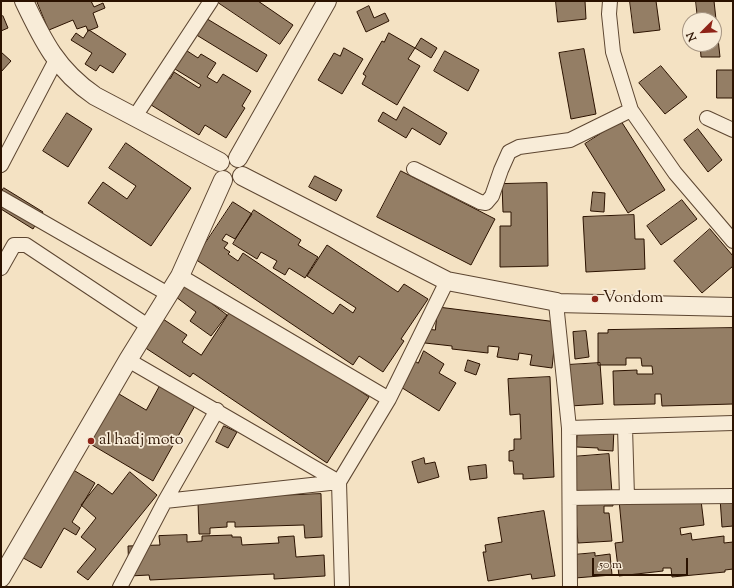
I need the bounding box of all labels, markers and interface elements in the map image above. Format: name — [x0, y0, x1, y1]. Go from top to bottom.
north arrow — [682, 12, 722, 52]
text: N — [683, 29, 701, 44]
place label: Vondom — [603, 289, 663, 309]
marker: Vondom — [590, 294, 600, 304]
place label: al hadj moto — [99, 431, 184, 451]
marker: al hadj moto — [86, 436, 96, 446]
scale bar — [594, 550, 690, 576]
text: 50 m — [599, 556, 622, 574]

